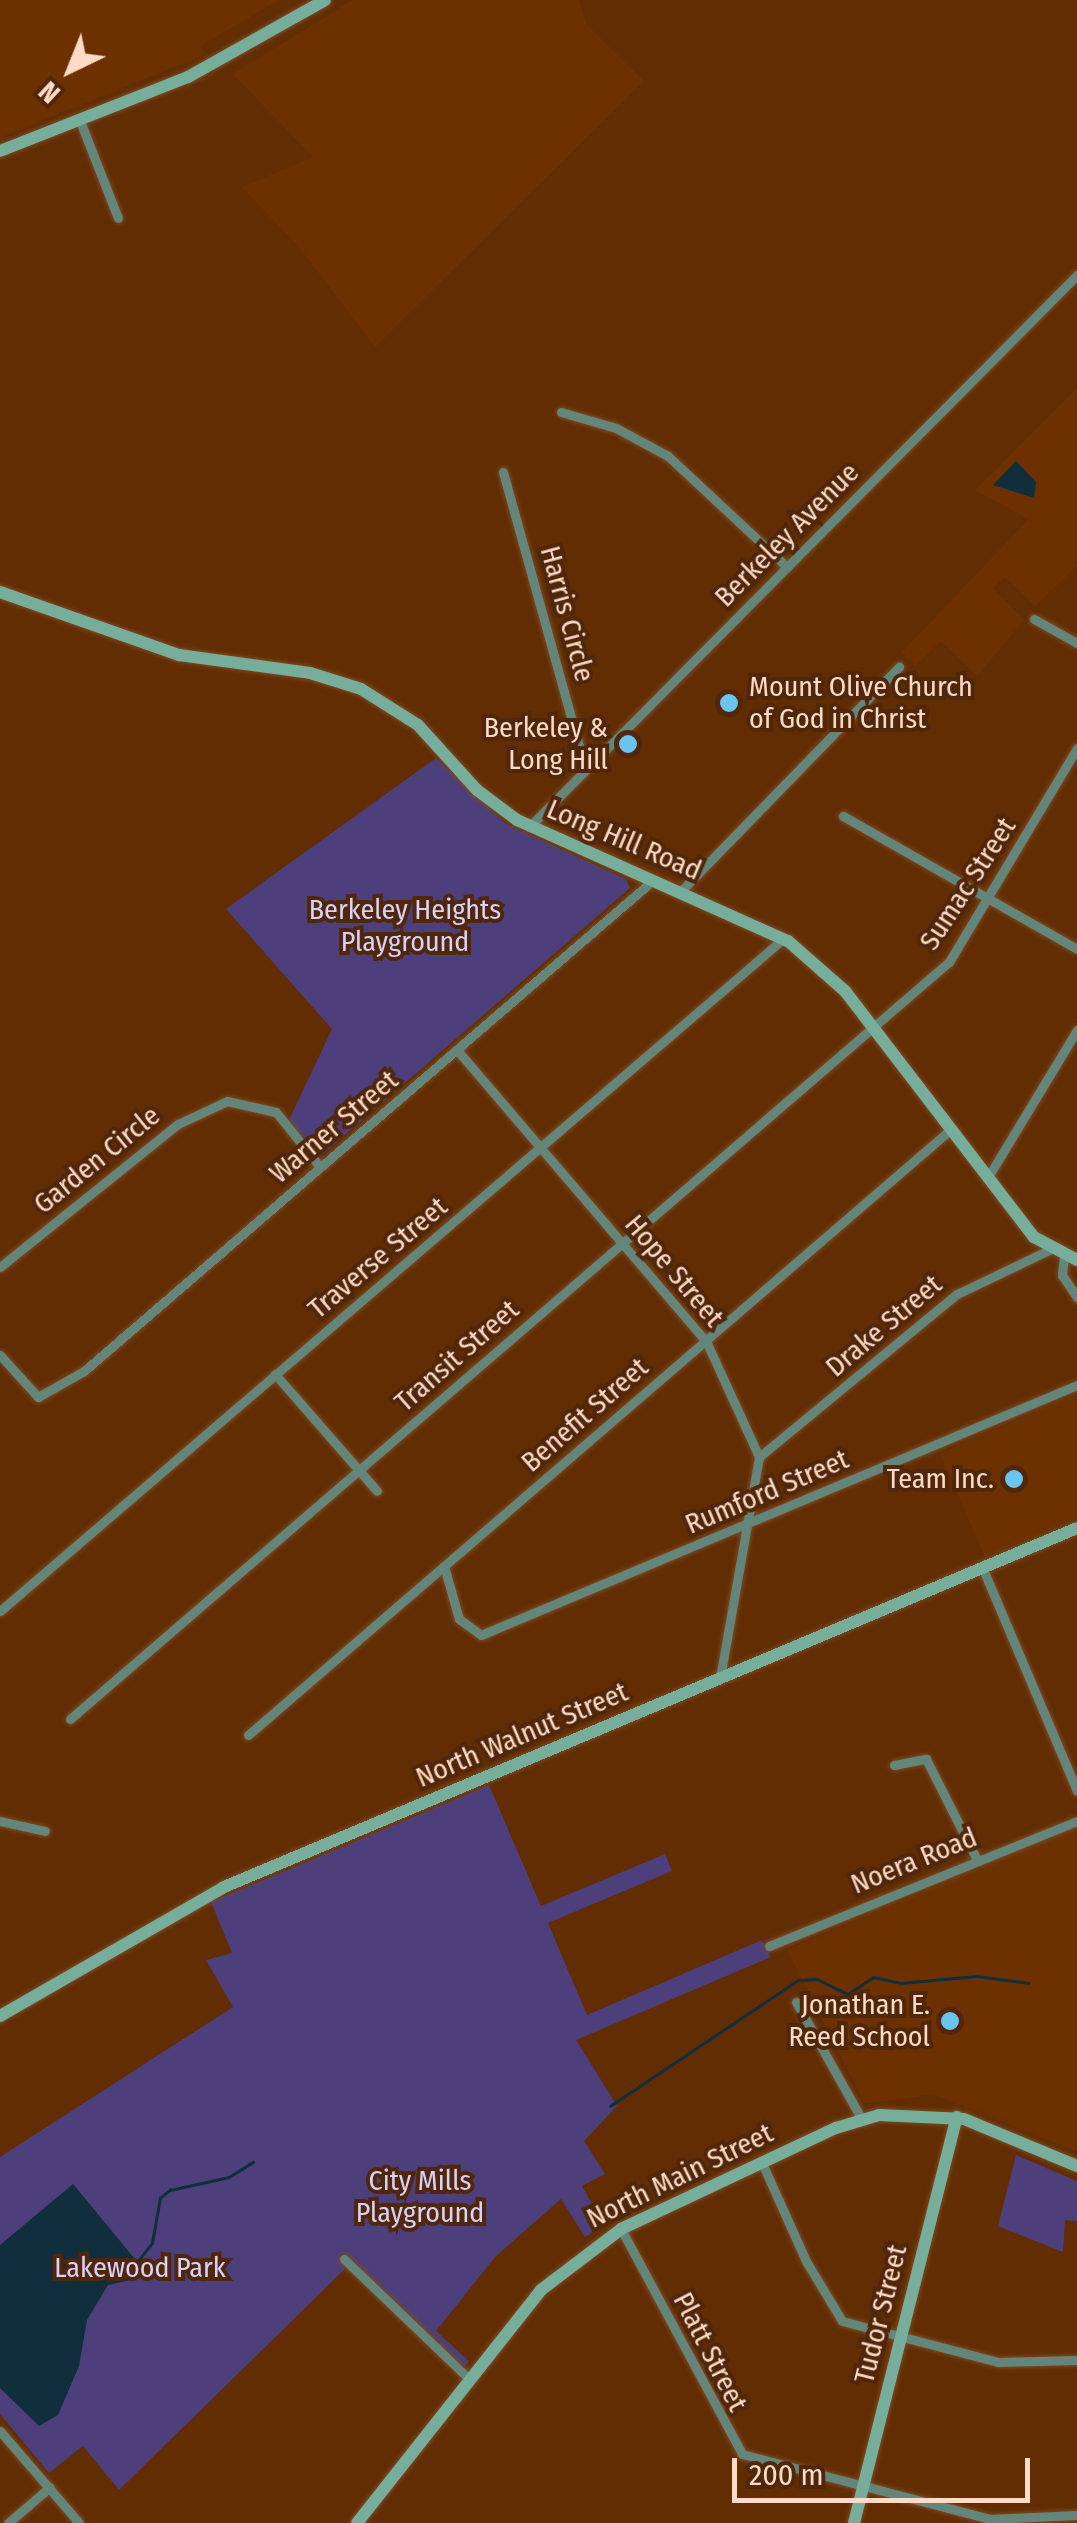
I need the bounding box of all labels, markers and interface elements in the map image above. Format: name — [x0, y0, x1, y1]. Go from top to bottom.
north arrow — [20, 20, 120, 120]
text: N — [32, 75, 67, 110]
street label: Berkeley Avenue — [708, 456, 866, 614]
street label: Harris Circle — [533, 542, 601, 686]
place label: Mount Olive Church of God in Christ — [749, 670, 973, 736]
marker: Mount Olive Church of God in Christ — [718, 692, 740, 714]
place label: Berkeley & Long Hill — [484, 711, 608, 777]
marker: Berkeley & Long Hill — [617, 733, 639, 755]
street label: Long Hill Road — [542, 792, 706, 888]
street label: Sumac Street — [913, 811, 1023, 957]
park label: Berkeley Heights Playground — [309, 893, 501, 959]
street label: Warner Street — [263, 1064, 405, 1190]
street label: Garden Circle — [27, 1099, 167, 1221]
street label: Traverse Street — [302, 1190, 454, 1326]
street label: Hope Street — [617, 1208, 731, 1334]
street label: Drake Street — [819, 1268, 949, 1384]
street label: Transit Street — [388, 1293, 526, 1419]
street label: Benefit Street — [515, 1351, 655, 1479]
street label: Rumford Street — [680, 1443, 854, 1541]
place label: Team Inc. — [887, 1462, 994, 1496]
marker: Team Inc. — [1003, 1468, 1025, 1490]
street label: North Walnut Street — [411, 1675, 633, 1795]
street label: Noera Road — [846, 1821, 982, 1901]
place label: Jonathan E. Reed School — [788, 1988, 930, 2054]
marker: Jonathan E. Reed School — [939, 2010, 961, 2032]
street label: North Main Street — [581, 2116, 779, 2236]
park label: City Mills Playground — [356, 2164, 484, 2230]
street label: Tudor Street — [848, 2241, 914, 2387]
park label: Lakewood Park — [54, 2251, 226, 2285]
street label: Platt Street — [666, 2287, 754, 2417]
scale bar — [737, 2438, 1034, 2500]
text: 200 m — [749, 2457, 824, 2493]

